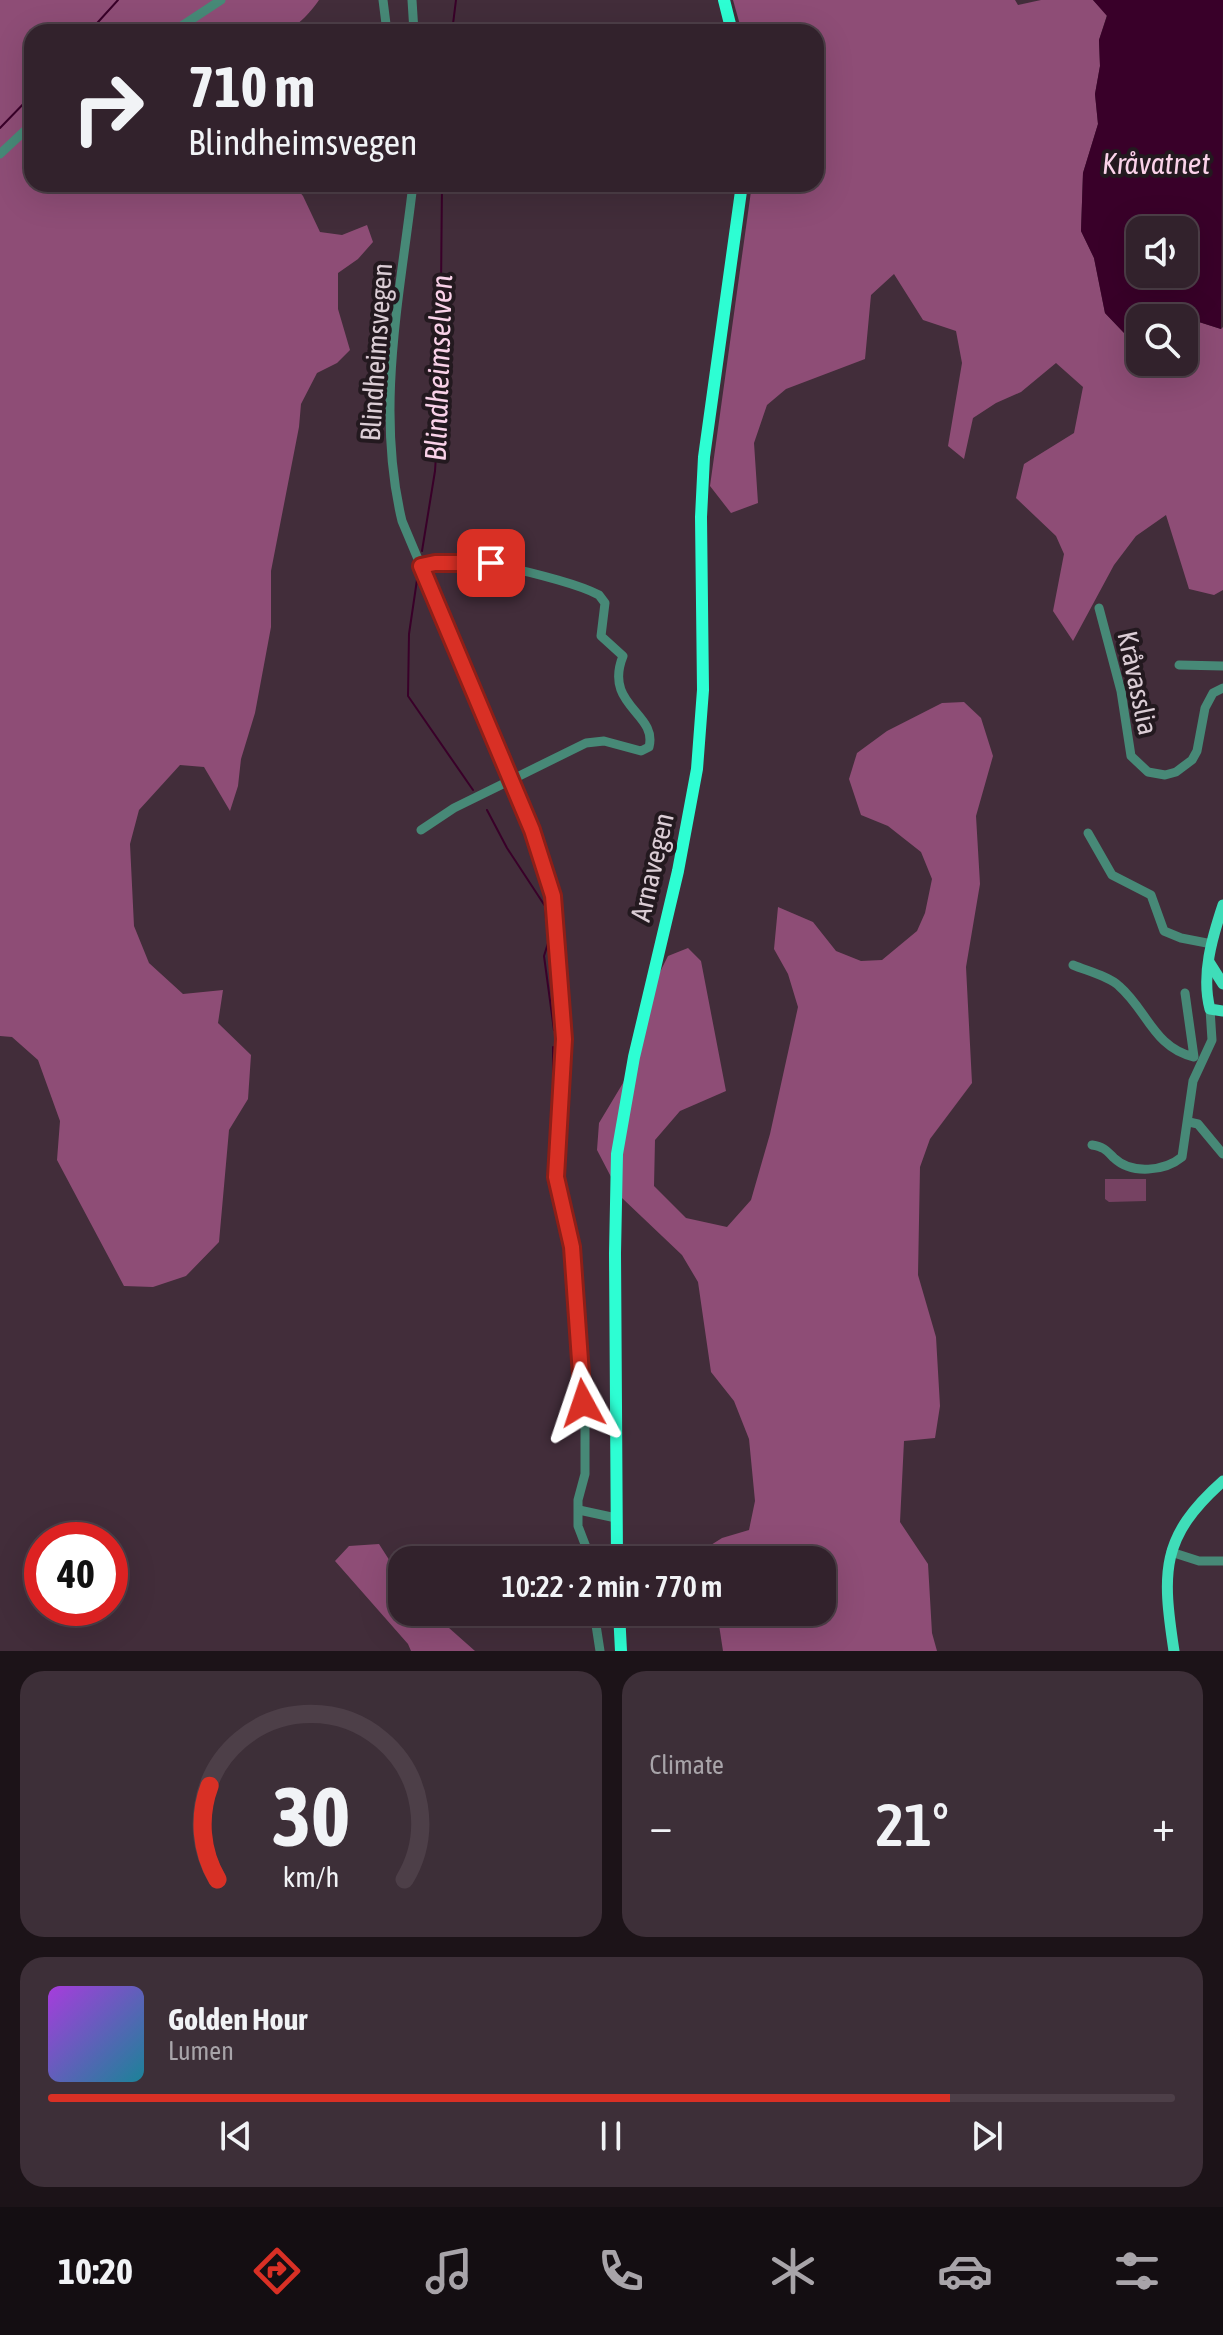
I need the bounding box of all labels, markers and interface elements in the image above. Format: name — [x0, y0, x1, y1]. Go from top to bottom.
text: 710 m — [188, 55, 315, 119]
icon: right — [56, 56, 160, 160]
text: Blindheimsvegen — [188, 121, 418, 163]
water label: Kråvatnet — [1102, 146, 1210, 180]
map controls — [1126, 216, 1198, 376]
button: sound — [1126, 216, 1198, 288]
street label: Blindheimsvegen — [354, 262, 398, 442]
water label: Blindheimselven — [418, 274, 458, 462]
button: search — [1126, 304, 1198, 376]
pin — [457, 529, 525, 597]
icon: arrive — [469, 541, 513, 585]
street label: Kråvasslia — [1111, 628, 1165, 738]
street label: Arnavegen — [624, 810, 680, 924]
position arrow — [541, 1361, 625, 1445]
speed limit sign: 40 — [24, 1522, 128, 1626]
text: 10:22 · 2 min · 770 m — [502, 1569, 722, 1603]
text: Climate — [650, 1750, 724, 1780]
text: 30 — [272, 1768, 350, 1864]
text: 21° — [876, 1790, 949, 1859]
text: − — [650, 1800, 672, 1850]
text: + — [1152, 1800, 1175, 1850]
text: km/h — [282, 1860, 339, 1893]
text: Golden Hour — [168, 2002, 307, 2036]
text: Lumen — [168, 2036, 234, 2066]
icon: previous — [214, 2114, 258, 2158]
icon: pause — [589, 2114, 633, 2158]
icon: next — [965, 2114, 1009, 2158]
icon: directions — [249, 2243, 305, 2299]
icon: music — [421, 2243, 477, 2299]
icon: phone — [593, 2243, 649, 2299]
icon: climate — [765, 2243, 821, 2299]
icon: car — [937, 2243, 993, 2299]
icon: filters — [1109, 2243, 1165, 2299]
text: 10:20 — [58, 2250, 133, 2292]

